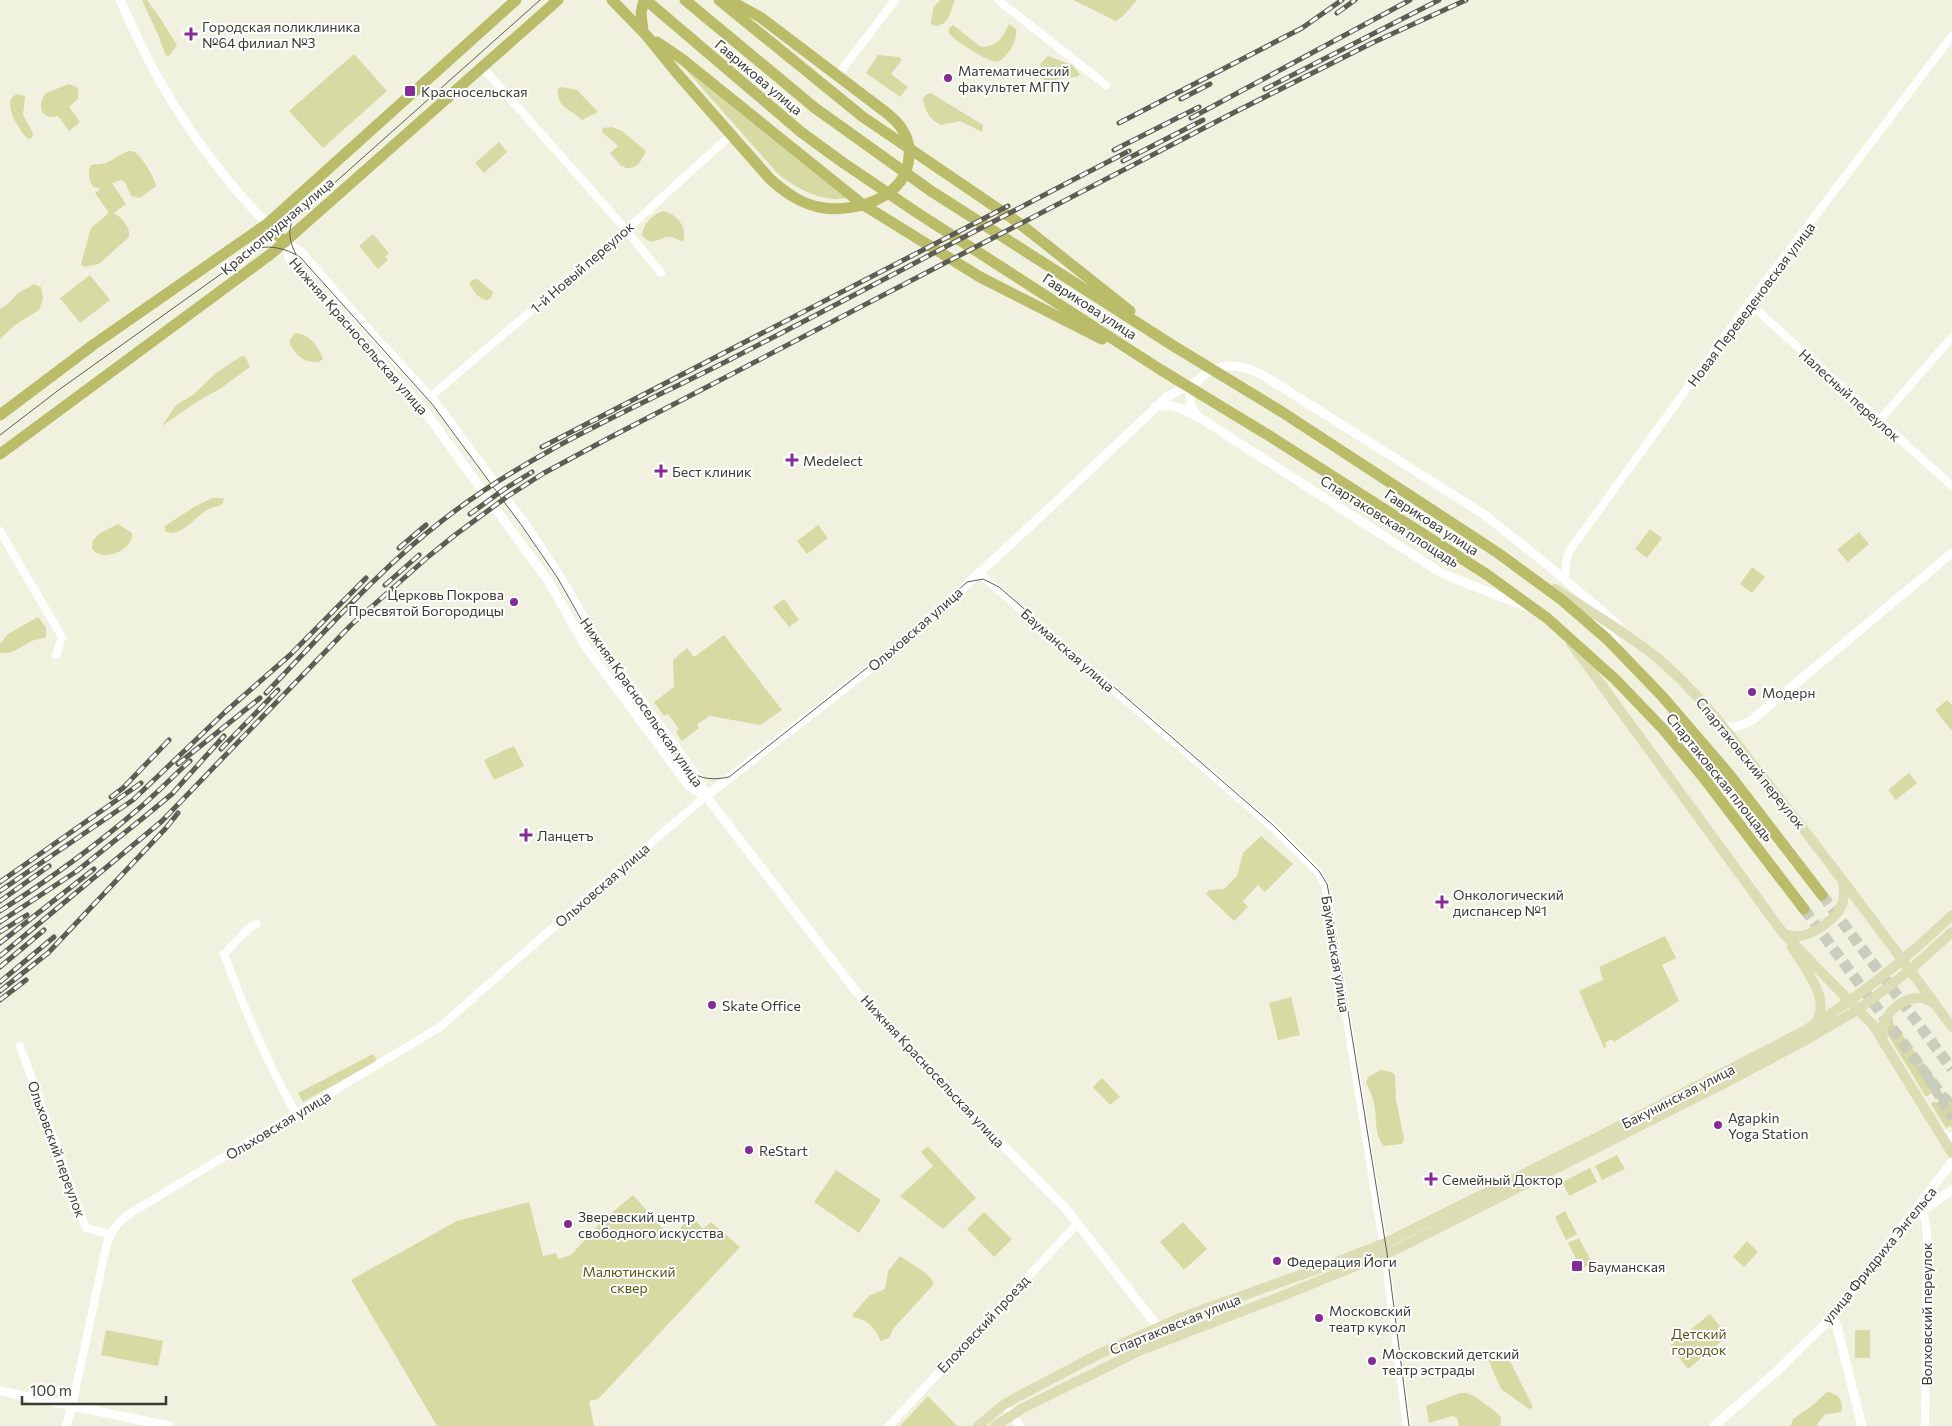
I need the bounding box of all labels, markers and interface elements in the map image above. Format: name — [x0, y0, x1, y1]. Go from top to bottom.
place label: Городская поликлиника №64 филиал №3 — [202, 18, 360, 51]
marker: Городская поликлиника №64 филиал №3 — [184, 27, 198, 41]
street label: Гаврикова улица — [712, 36, 806, 118]
place label: Математический факультет МГПУ — [958, 62, 1071, 95]
marker: Математический факультет МГПУ — [942, 72, 954, 84]
place label: Красносельская — [421, 83, 528, 100]
marker: Красносельская — [403, 84, 417, 98]
street label: Краснопрудная улица — [217, 174, 337, 278]
street label: 1-й Новый переулок — [527, 217, 637, 316]
street label: Новая Переведеновская улица — [1684, 219, 1818, 389]
street label: Нижняя Красносельская улица — [286, 254, 432, 418]
street label: Гаврикова улица — [1040, 269, 1140, 343]
street label: Налесный переулок — [1796, 345, 1905, 445]
place label: Medelect — [803, 452, 863, 469]
marker: Medelect — [785, 453, 799, 467]
place label: Бест клиник — [672, 463, 752, 480]
marker: Бест клиник — [654, 464, 668, 478]
street label: Спартаковская площадь — [1318, 471, 1462, 571]
street label: Гаврикова улица — [1382, 485, 1482, 559]
street label: Ольховская улица — [864, 583, 966, 675]
place label: Церковь Покрова Пресвятой Богородицы — [348, 586, 504, 619]
marker: Церковь Покрова Пресвятой Богородицы — [508, 596, 520, 608]
street label: Бауманская улица — [1018, 605, 1118, 695]
street label: Нижняя Красносельская улица — [577, 614, 707, 790]
place label: Модерн — [1762, 684, 1815, 701]
marker: Модерн — [1746, 686, 1758, 698]
street label: Спартаковский переулок — [1693, 694, 1810, 833]
street label: Спартаковская площадь — [1663, 709, 1777, 845]
place label: Ланцетъ — [537, 827, 594, 844]
marker: Ланцетъ — [519, 828, 533, 842]
street label: Ольховская улица — [551, 839, 653, 931]
place label: Онкологический диспансер №1 — [1453, 886, 1564, 919]
street label: Бауманская улица — [1318, 894, 1354, 1014]
marker: Онкологический диспансер №1 — [1435, 895, 1449, 909]
street label: Нижняя Красносельская улица — [858, 991, 1008, 1151]
place label: Skate Office — [722, 997, 801, 1014]
marker: Skate Office — [706, 999, 718, 1011]
street label: Бакунинская улица — [1619, 1060, 1737, 1132]
street label: Ольховский переулок — [24, 1078, 90, 1220]
street label: Ольховская улица — [222, 1087, 334, 1163]
place label: Agapkin Yoga Station — [1728, 1109, 1809, 1142]
marker: Agapkin Yoga Station — [1712, 1119, 1724, 1131]
place label: ReStart — [759, 1142, 808, 1159]
marker: ReStart — [743, 1144, 755, 1156]
place label: Семейный Доктор — [1442, 1171, 1563, 1188]
marker: Семейный Доктор — [1424, 1172, 1438, 1186]
street label: улица Фридриха Энгельса — [1818, 1183, 1940, 1327]
place label: Зверевский центр свободного искусства — [578, 1208, 724, 1241]
marker: Зверевский центр свободного искусства — [562, 1218, 574, 1230]
street label: Волховский переулок — [1918, 1242, 1935, 1385]
place label: Федерация Йоги — [1287, 1253, 1397, 1270]
marker: Федерация Йоги — [1271, 1255, 1283, 1267]
place label: Бауманская — [1588, 1258, 1665, 1275]
marker: Бауманская — [1570, 1259, 1584, 1273]
park label: Малютинский сквер — [582, 1263, 676, 1296]
street label: Елоховский проезд — [933, 1272, 1033, 1376]
street label: Спартаковская улица — [1107, 1290, 1243, 1358]
place label: Московский театр кукол — [1329, 1302, 1411, 1335]
marker: Московский театр кукол — [1313, 1312, 1325, 1324]
park label: Детский городок — [1671, 1325, 1727, 1358]
place label: Московский детский театр эстрады — [1382, 1345, 1519, 1378]
marker: Московский детский театр эстрады — [1366, 1355, 1378, 1367]
scale bar — [22, 1374, 166, 1406]
text: 100 m — [30, 1381, 72, 1399]

